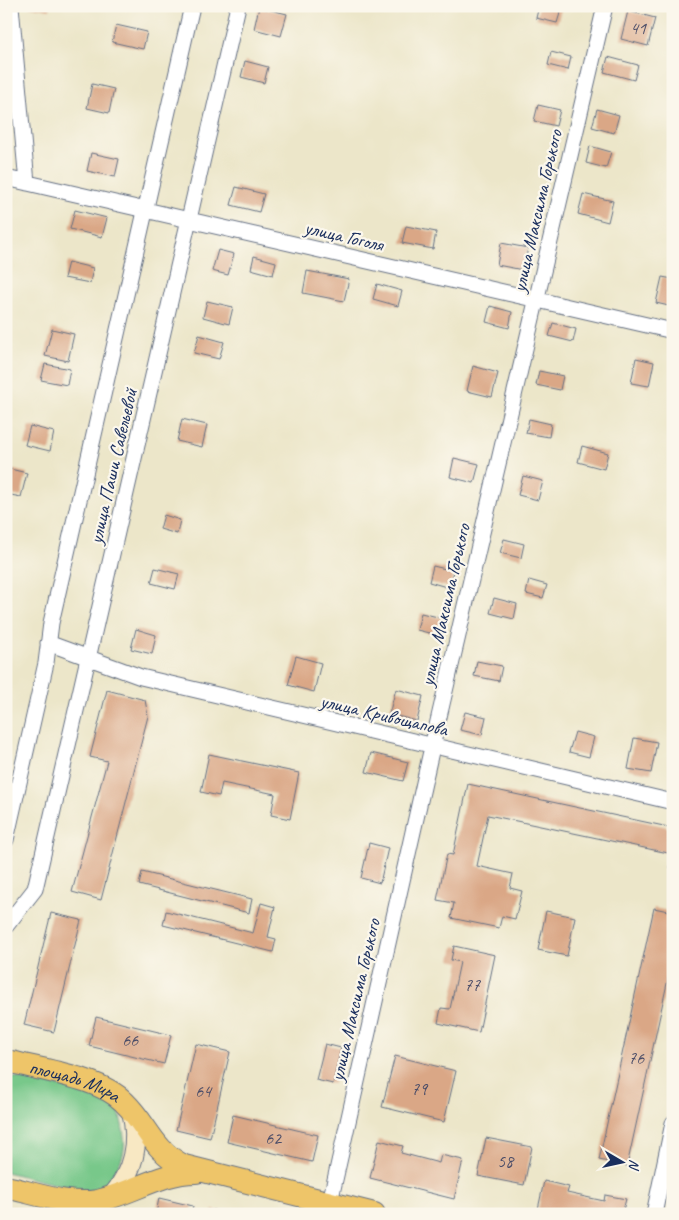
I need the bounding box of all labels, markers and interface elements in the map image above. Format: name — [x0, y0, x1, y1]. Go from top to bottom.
house number: 41 — [630, 17, 647, 39]
street label: улица Максима Горького — [506, 127, 568, 296]
street label: улица Гоголя — [301, 215, 388, 258]
street label: улица Паши Савельевой — [83, 384, 143, 547]
street label: улица Максима Горького — [414, 521, 476, 690]
street label: улица Кривощапова — [317, 688, 452, 742]
street label: улица Максима Горького — [324, 916, 386, 1085]
house number: 77 — [464, 974, 481, 996]
house number: 66 — [122, 1029, 139, 1051]
house number: 76 — [628, 1047, 645, 1069]
street label: площадь Мира — [27, 1054, 127, 1108]
house number: 79 — [411, 1078, 429, 1100]
house number: 64 — [195, 1080, 213, 1102]
house number: 62 — [265, 1127, 283, 1149]
north arrow — [596, 1138, 646, 1188]
house number: 58 — [497, 1150, 515, 1172]
text: N — [625, 1158, 643, 1172]

